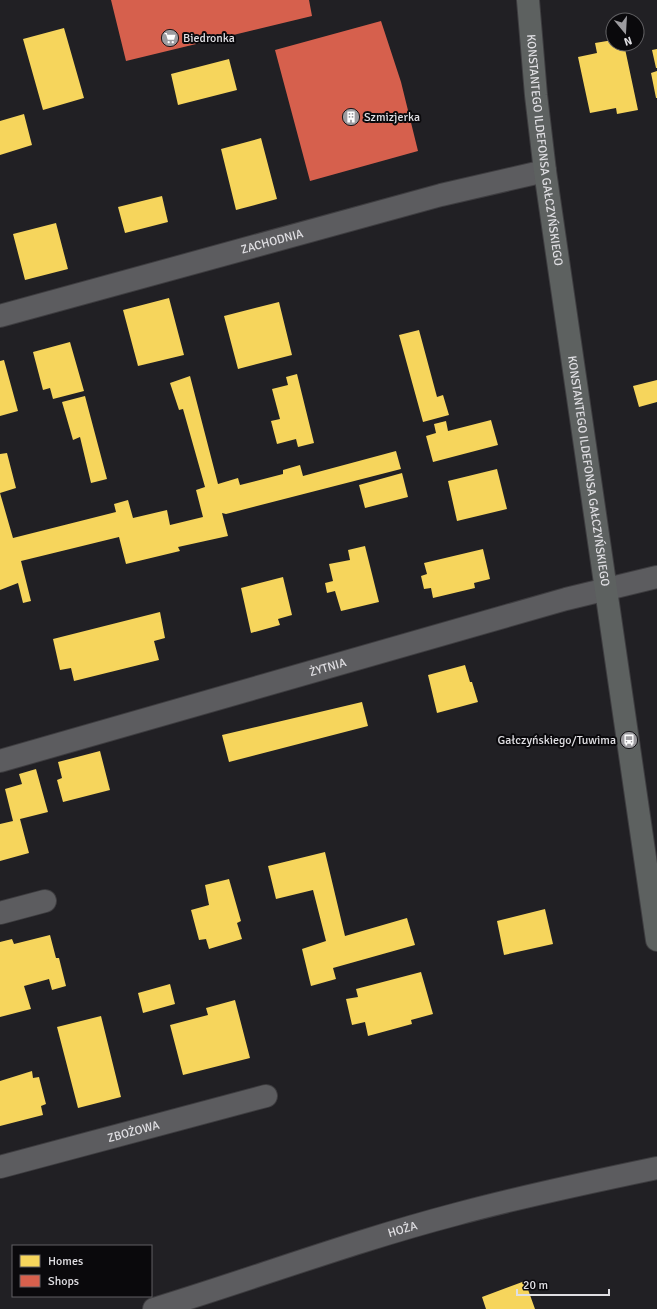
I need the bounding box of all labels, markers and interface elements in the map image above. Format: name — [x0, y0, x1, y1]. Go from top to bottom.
north arrow — [605, 12, 645, 52]
supermarket icon: Biedronka — [160, 28, 180, 48]
place label: Biedronka — [183, 31, 235, 46]
street label: KONSTANTEGO ILDEFONSA GAŁCZYŃSKIEGO — [523, 34, 566, 267]
text: N — [622, 34, 634, 48]
building icon: Szmizjerka — [341, 107, 361, 127]
place label: Szmizjerka — [364, 110, 420, 125]
street label: ZACHODNIA — [239, 226, 306, 258]
street label: KONSTANTEGO ILDEFONSA GAŁCZYŃSKIEGO — [564, 355, 612, 588]
street label: ŻYTNIA — [308, 655, 349, 680]
bus stop icon: Gałczyńskiego/Tuwima — [619, 730, 639, 750]
place label: Gałczyńskiego/Tuwima — [498, 733, 616, 748]
street label: ZBOŻOWA — [106, 1118, 162, 1146]
street label: HOŻA — [386, 1218, 420, 1241]
legend — [12, 1245, 152, 1297]
text: Homes — [48, 1254, 83, 1269]
scale bar — [517, 1271, 609, 1297]
text: Shops — [48, 1274, 79, 1289]
text: 20 m — [523, 1278, 548, 1293]

